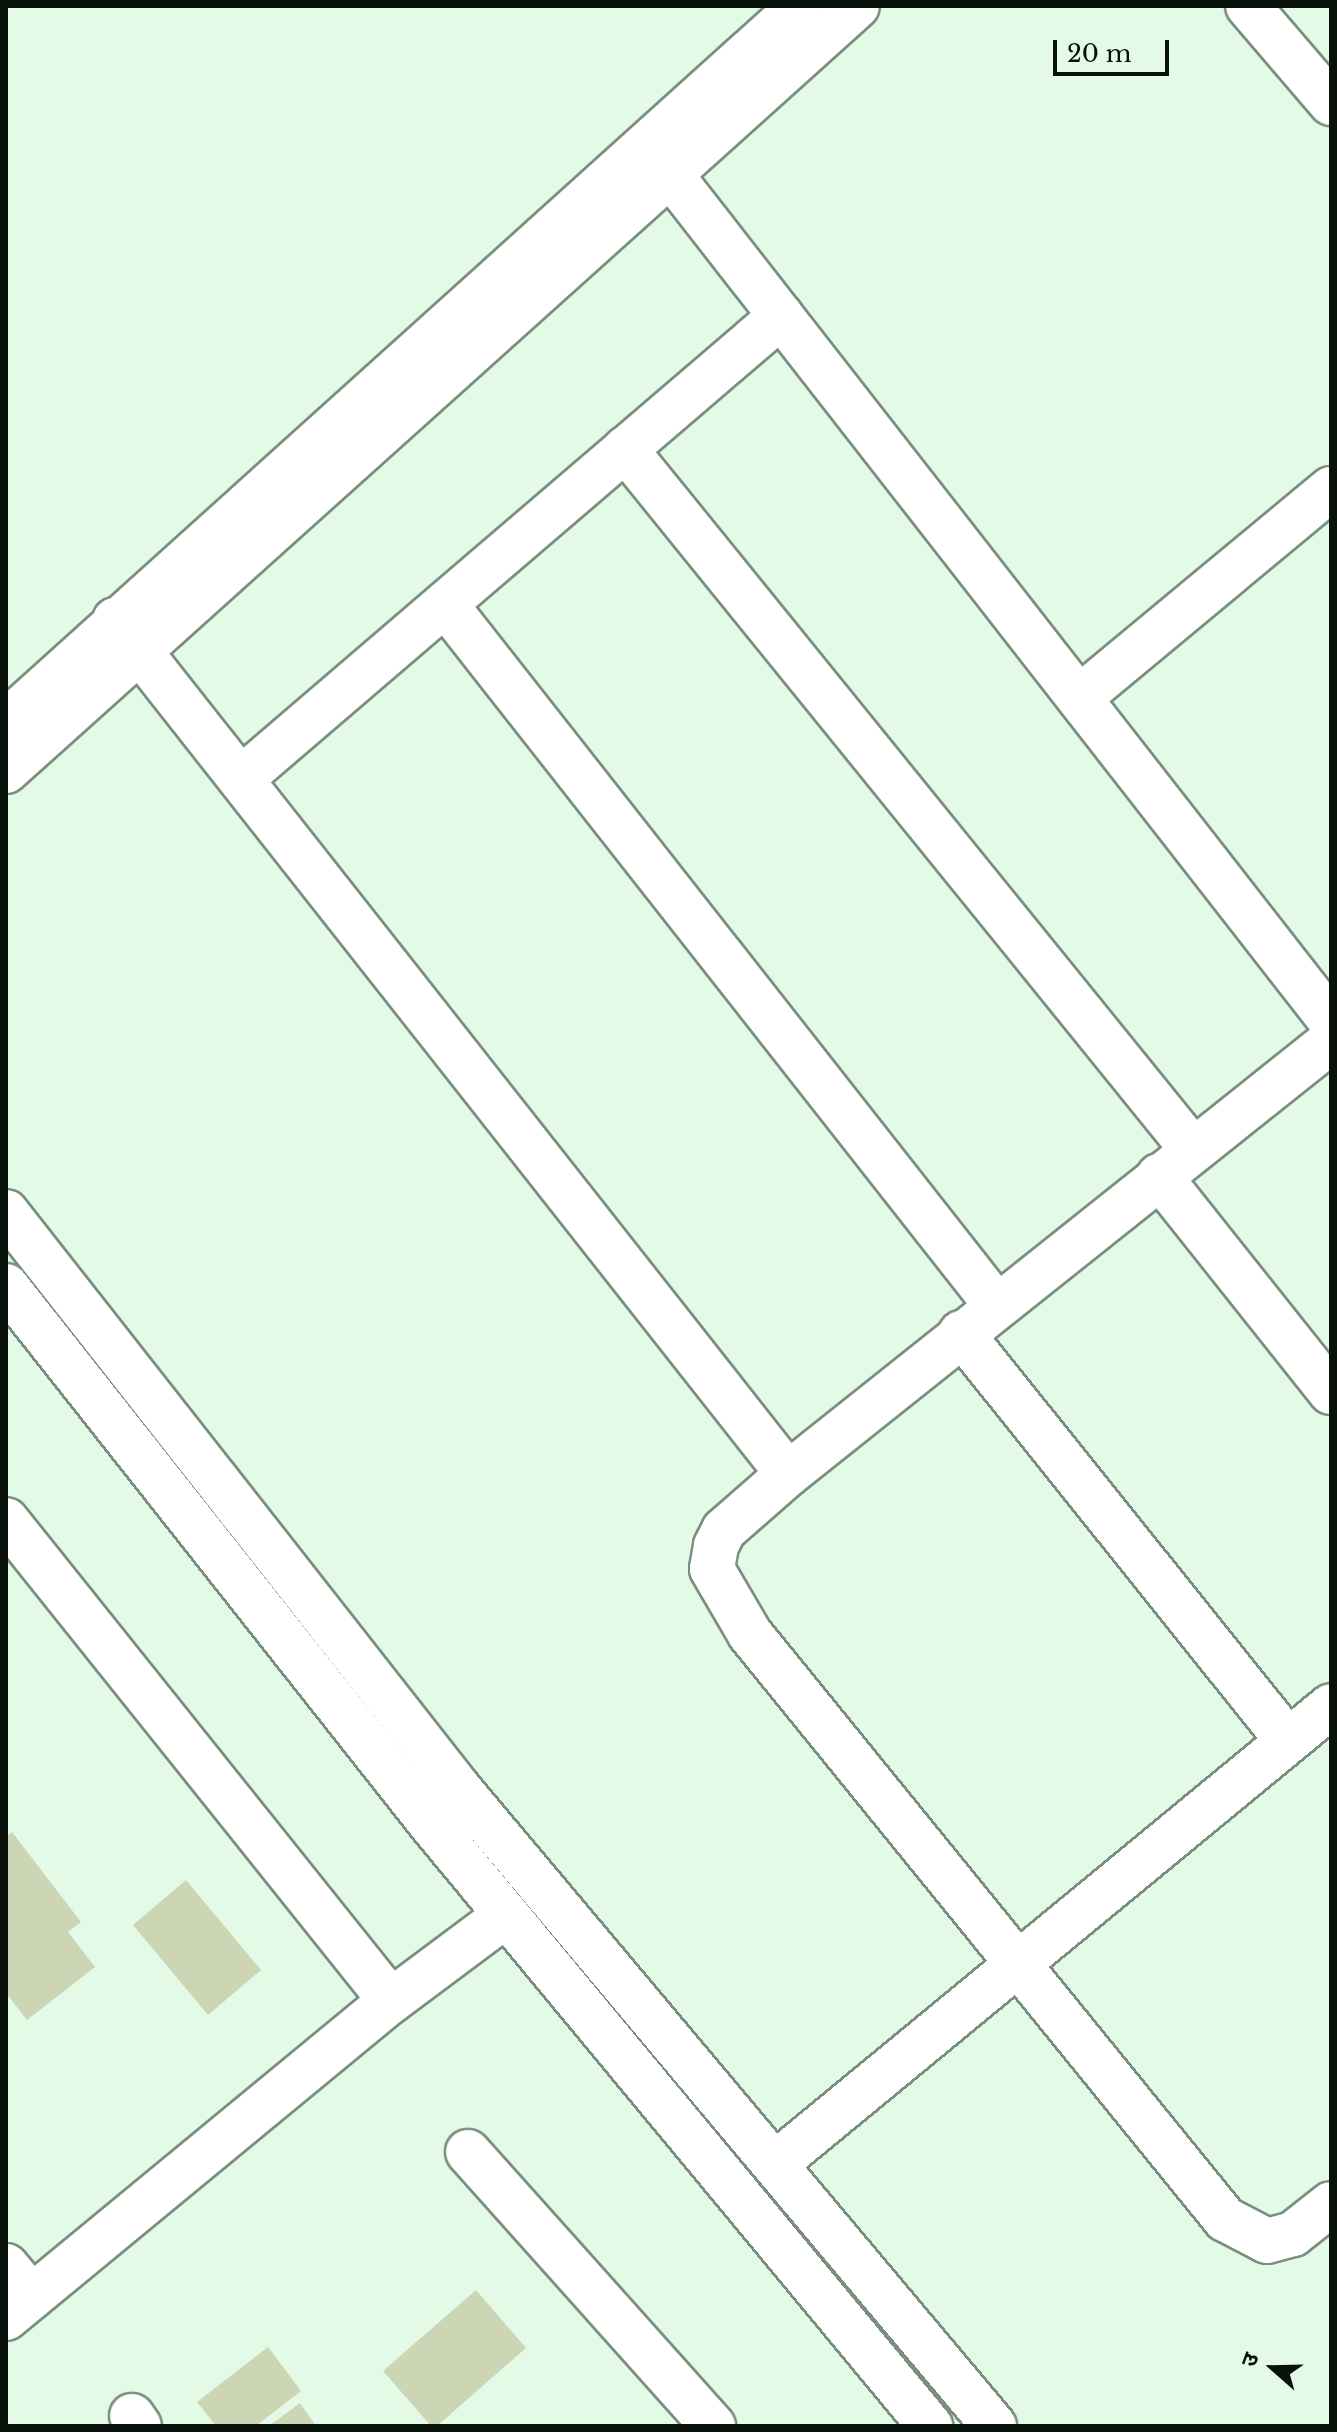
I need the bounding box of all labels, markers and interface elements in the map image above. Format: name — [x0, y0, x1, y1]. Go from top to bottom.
scale bar — [1057, 24, 1173, 74]
text: 20 m — [1067, 39, 1132, 68]
north arrow — [1233, 2328, 1313, 2408]
text: उ — [1235, 2349, 1265, 2370]

